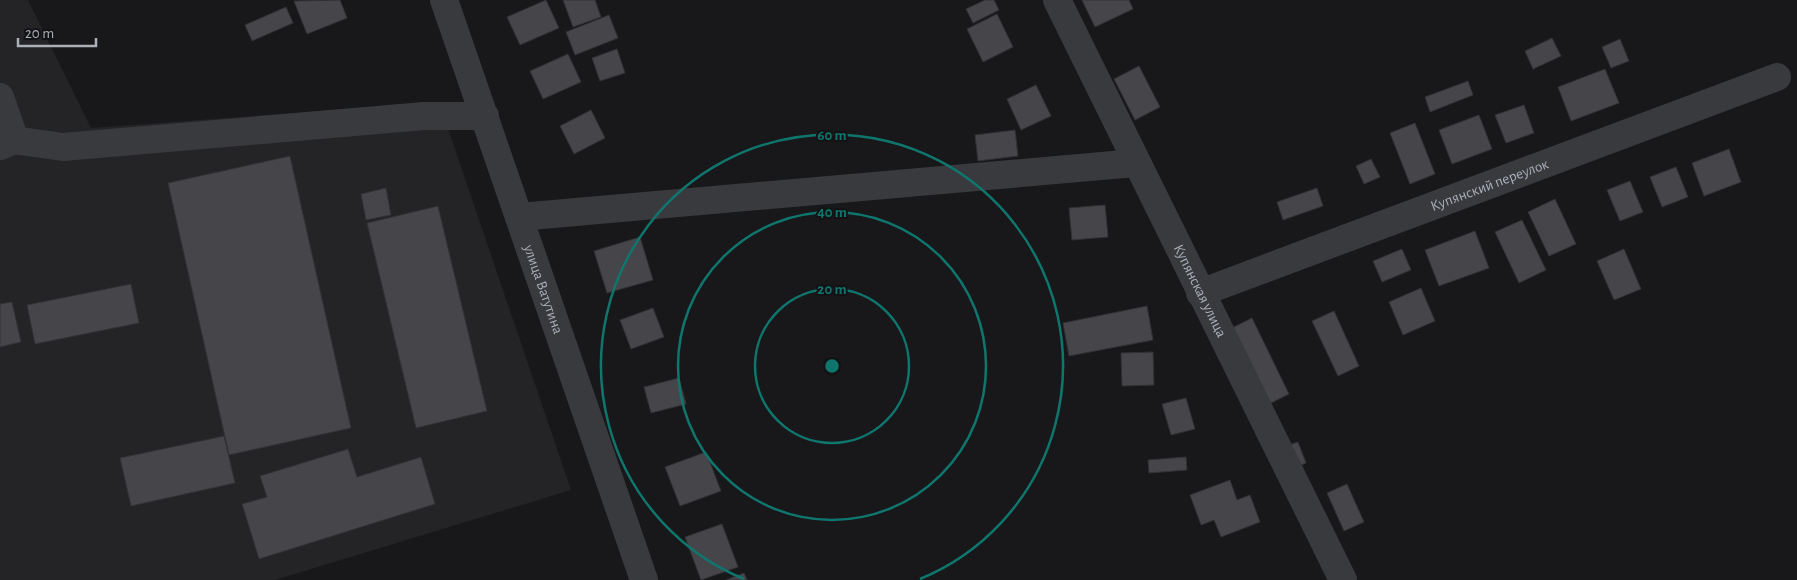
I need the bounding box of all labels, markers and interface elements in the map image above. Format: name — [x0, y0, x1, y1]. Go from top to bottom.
scale bar — [18, 15, 95, 47]
text: 20 m — [25, 26, 54, 41]
text: 60 m — [817, 128, 847, 143]
street label: Купянский переулок — [1428, 156, 1551, 214]
text: 40 m — [817, 205, 847, 220]
street label: улица Ватутина — [521, 242, 566, 336]
street label: Купянская улица — [1171, 242, 1230, 340]
text: 20 m — [817, 282, 847, 297]
centre of rings — [823, 357, 841, 375]

